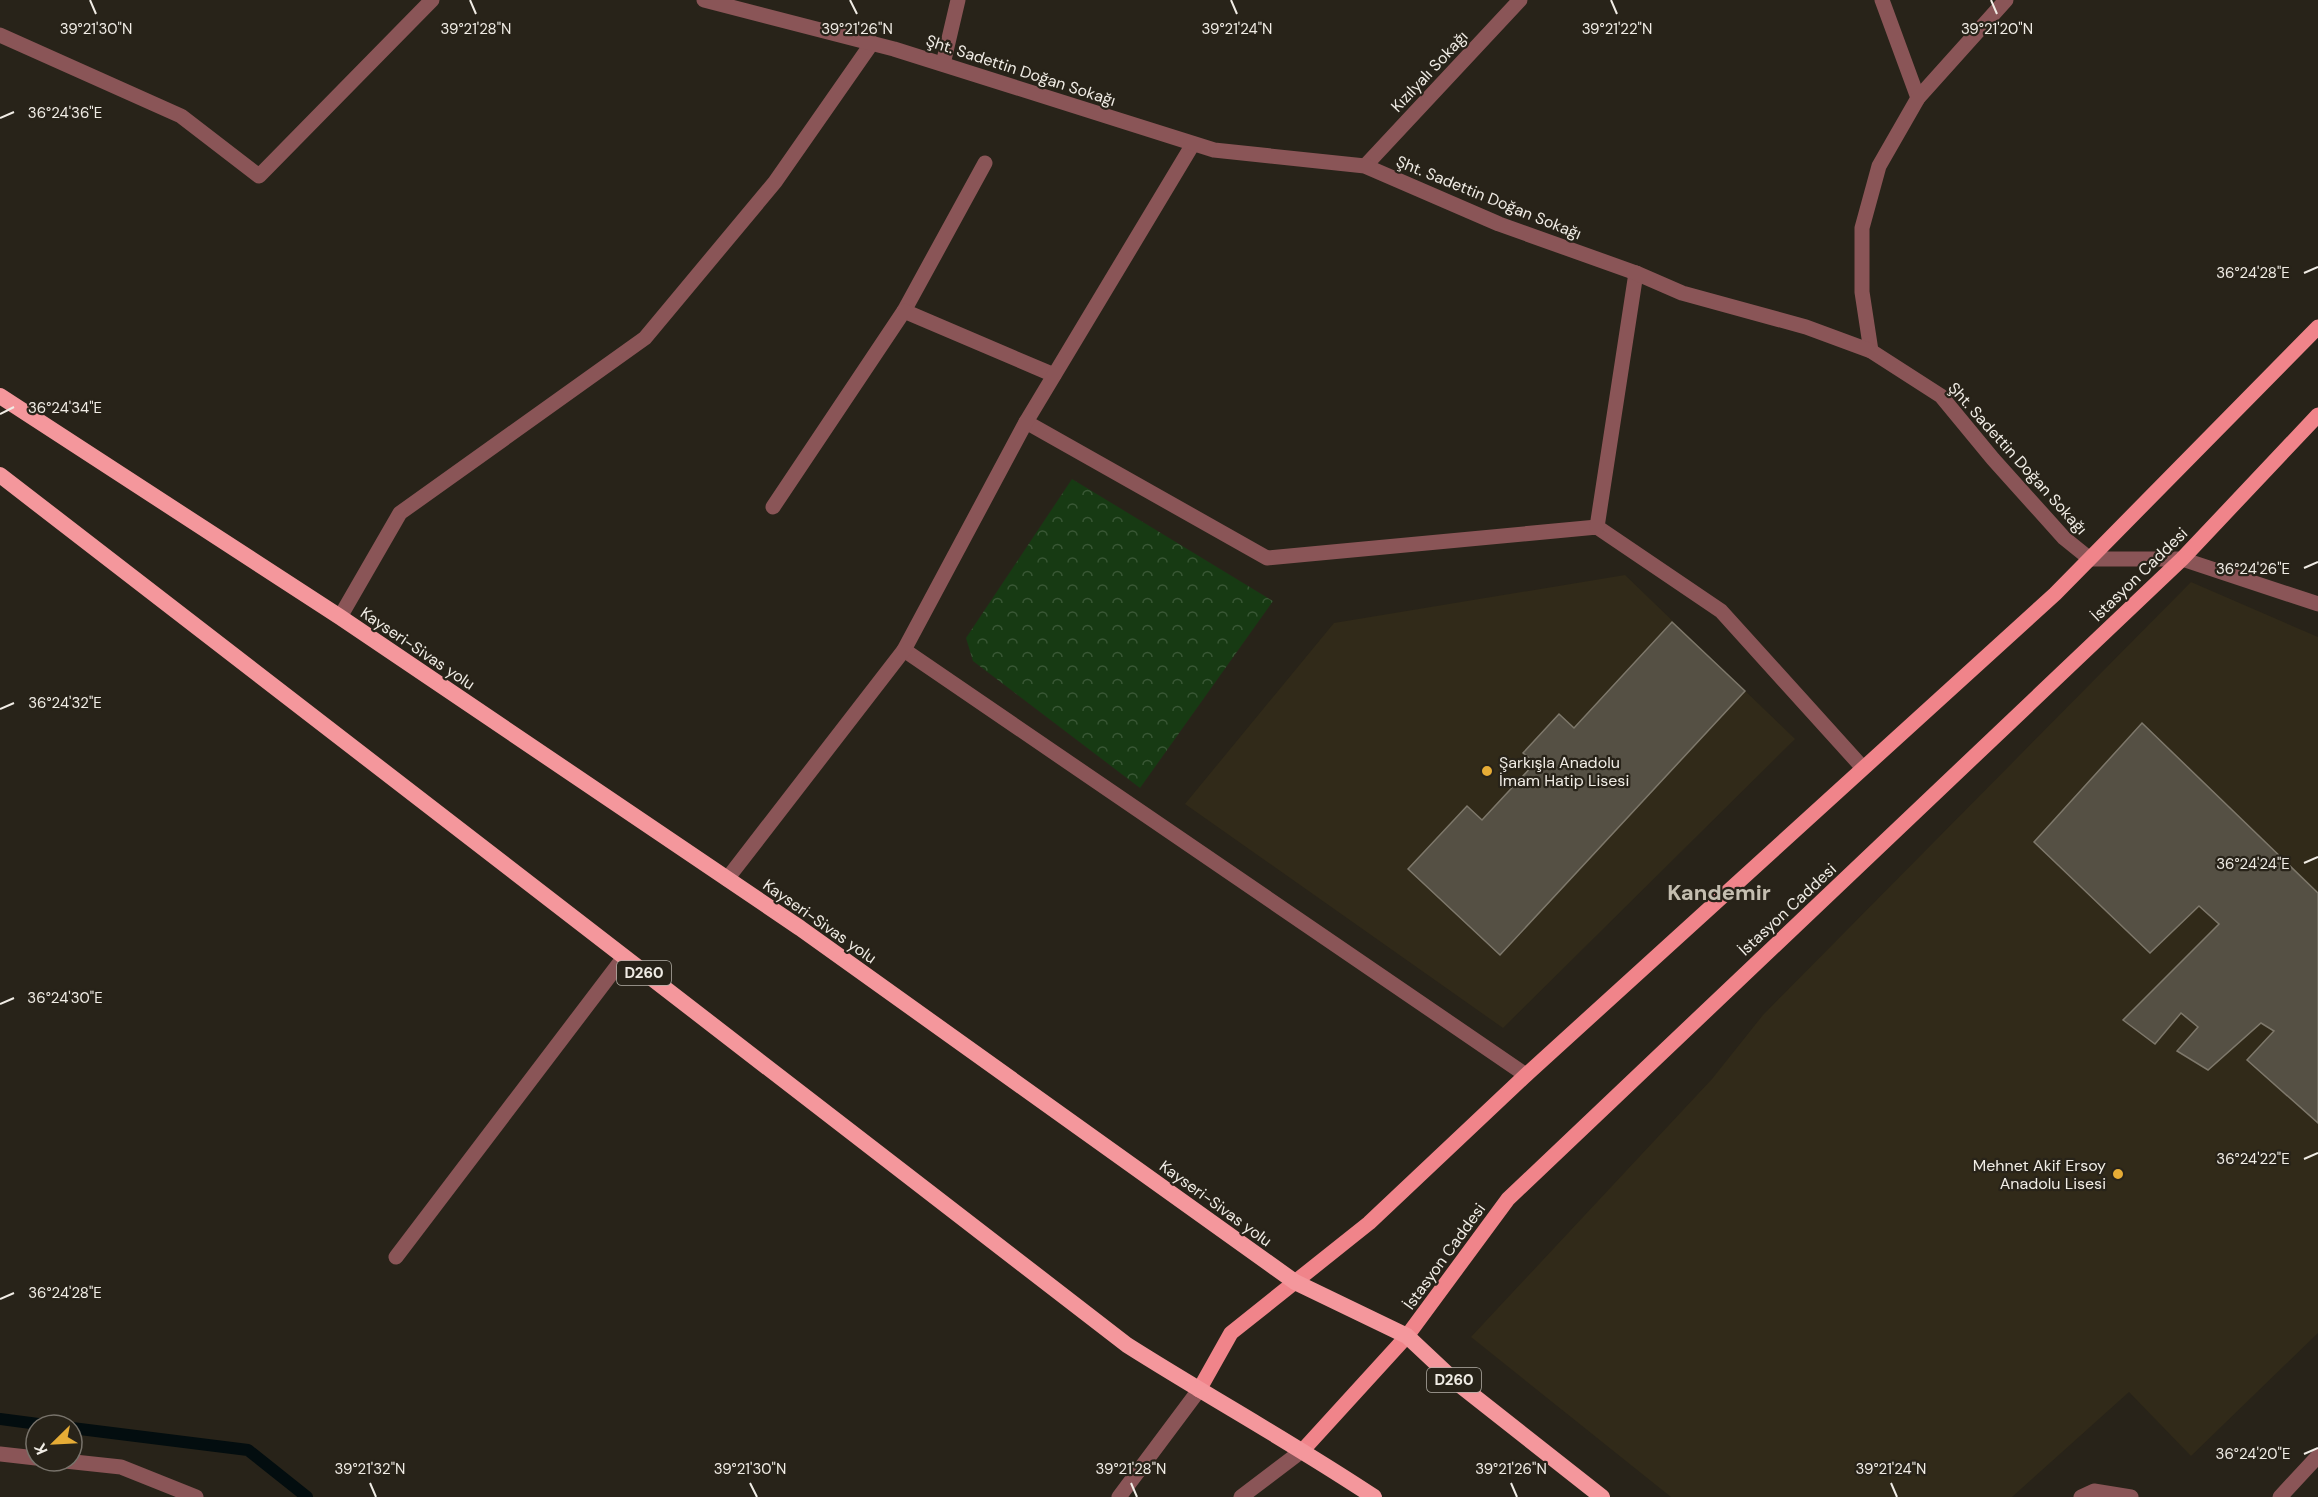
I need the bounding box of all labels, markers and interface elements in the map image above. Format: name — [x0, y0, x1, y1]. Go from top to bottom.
text: 39°21'30"N — [60, 19, 132, 39]
text: 39°21'28"N — [441, 19, 511, 39]
text: 39°21'26"N — [821, 19, 893, 39]
text: 39°21'24"N — [1202, 19, 1272, 39]
text: 39°21'22"N — [1582, 19, 1652, 39]
text: 39°21'20"N — [1961, 19, 2033, 39]
street label: Kızılyalı Sokağı — [1386, 26, 1472, 116]
street label: Şht. Sadettin Doğan Sokağı — [923, 30, 1118, 111]
text: 36°24'36"E — [28, 103, 102, 123]
street label: Şht. Sadettin Doğan Sokağı — [1393, 151, 1585, 244]
text: 36°24'28"E — [2216, 263, 2290, 283]
street label: Şht. Sadettin Doğan Sokağı — [1944, 378, 2092, 539]
text: 36°24'34"E — [28, 398, 102, 418]
street label: İstasyon Caddesi — [2087, 523, 2192, 626]
text: 36°24'26"E — [2216, 559, 2290, 579]
street label: Kayseri-Sivas yolu — [356, 602, 479, 695]
text: 36°24'32"E — [28, 693, 102, 713]
place label: Şarkışla Anadolu İmam Hatip Lisesi — [1499, 752, 1629, 791]
marker: Şarkışla Anadolu İmam Hatip Lisesi — [1480, 764, 1494, 778]
text: 36°24'24"E — [2216, 854, 2290, 874]
street label: İstasyon Caddesi — [1734, 859, 1841, 960]
street label: Kayseri-Sivas yolu — [759, 874, 881, 968]
district label: Kandemir — [1667, 878, 1771, 907]
road number: D260 — [617, 961, 671, 985]
text: 36°24'30"E — [27, 988, 103, 1008]
text: 36°24'22"E — [2216, 1149, 2290, 1169]
place label: Mehnet Akif Ersoy Anadolu Lisesi — [1973, 1155, 2106, 1194]
street label: Kayseri-Sivas yolu — [1155, 1156, 1276, 1251]
marker: Mehnet Akif Ersoy Anadolu Lisesi — [2111, 1167, 2125, 1181]
street label: İstasyon Caddesi — [1399, 1199, 1490, 1314]
text: 36°24'28"E — [28, 1283, 102, 1303]
road number: D260 — [1427, 1368, 1481, 1392]
north arrow — [24, 1413, 84, 1473]
text: K — [29, 1439, 52, 1458]
text: 36°24'20"E — [2216, 1444, 2290, 1464]
text: 39°21'32"N — [335, 1459, 405, 1479]
text: 39°21'30"N — [714, 1459, 786, 1479]
text: 39°21'28"N — [1096, 1459, 1166, 1479]
text: 39°21'26"N — [1475, 1459, 1547, 1479]
text: 39°21'24"N — [1856, 1459, 1926, 1479]

